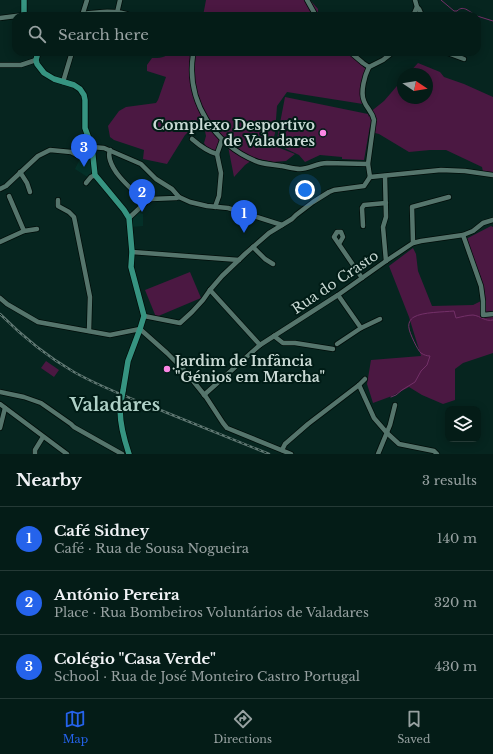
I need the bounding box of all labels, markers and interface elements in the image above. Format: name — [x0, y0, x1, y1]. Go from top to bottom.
search box — [12, 12, 481, 56]
icon: search — [26, 23, 48, 45]
text: Search here — [58, 25, 149, 44]
north arrow — [397, 68, 433, 104]
place label: Complexo Desportivo de Valadares — [153, 116, 315, 150]
marker: Complexo Desportivo de Valadares — [318, 128, 328, 138]
pin: 3 — [71, 134, 97, 167]
pin: 2 — [129, 179, 155, 212]
your location — [295, 180, 315, 200]
pin: 1 — [231, 200, 257, 233]
street label: Rua do Crasto — [288, 246, 382, 318]
place label: Jardim de Infância "Génios em Marcha" — [172, 352, 325, 386]
marker: Jardim de Infância "Génios em Marcha" — [162, 364, 172, 374]
district label: Valadares — [69, 394, 160, 416]
map controls — [445, 406, 481, 442]
button: layers — [445, 406, 481, 442]
text: Nearby — [16, 470, 82, 491]
text: 3 results — [422, 472, 477, 489]
text: Café Sidney — [54, 521, 149, 540]
text: 1 — [26, 530, 32, 547]
text: 140 m — [437, 530, 477, 547]
text: Café · Rua de Sousa Nogueira — [54, 540, 249, 557]
text: António Pereira — [54, 585, 180, 604]
text: 2 — [25, 594, 33, 611]
text: 320 m — [434, 594, 477, 611]
text: Place · Rua Bombeiros Voluntários de Valadares — [54, 604, 369, 621]
text: Colégio "Casa Verde" — [54, 649, 216, 668]
text: 3 — [25, 658, 33, 675]
text: 430 m — [434, 658, 477, 675]
text: School · Rua de José Monteiro Castro Portugal — [54, 668, 360, 685]
tab: Map — [63, 708, 88, 746]
tab: Directions — [213, 708, 272, 746]
tab: Saved — [397, 708, 430, 746]

